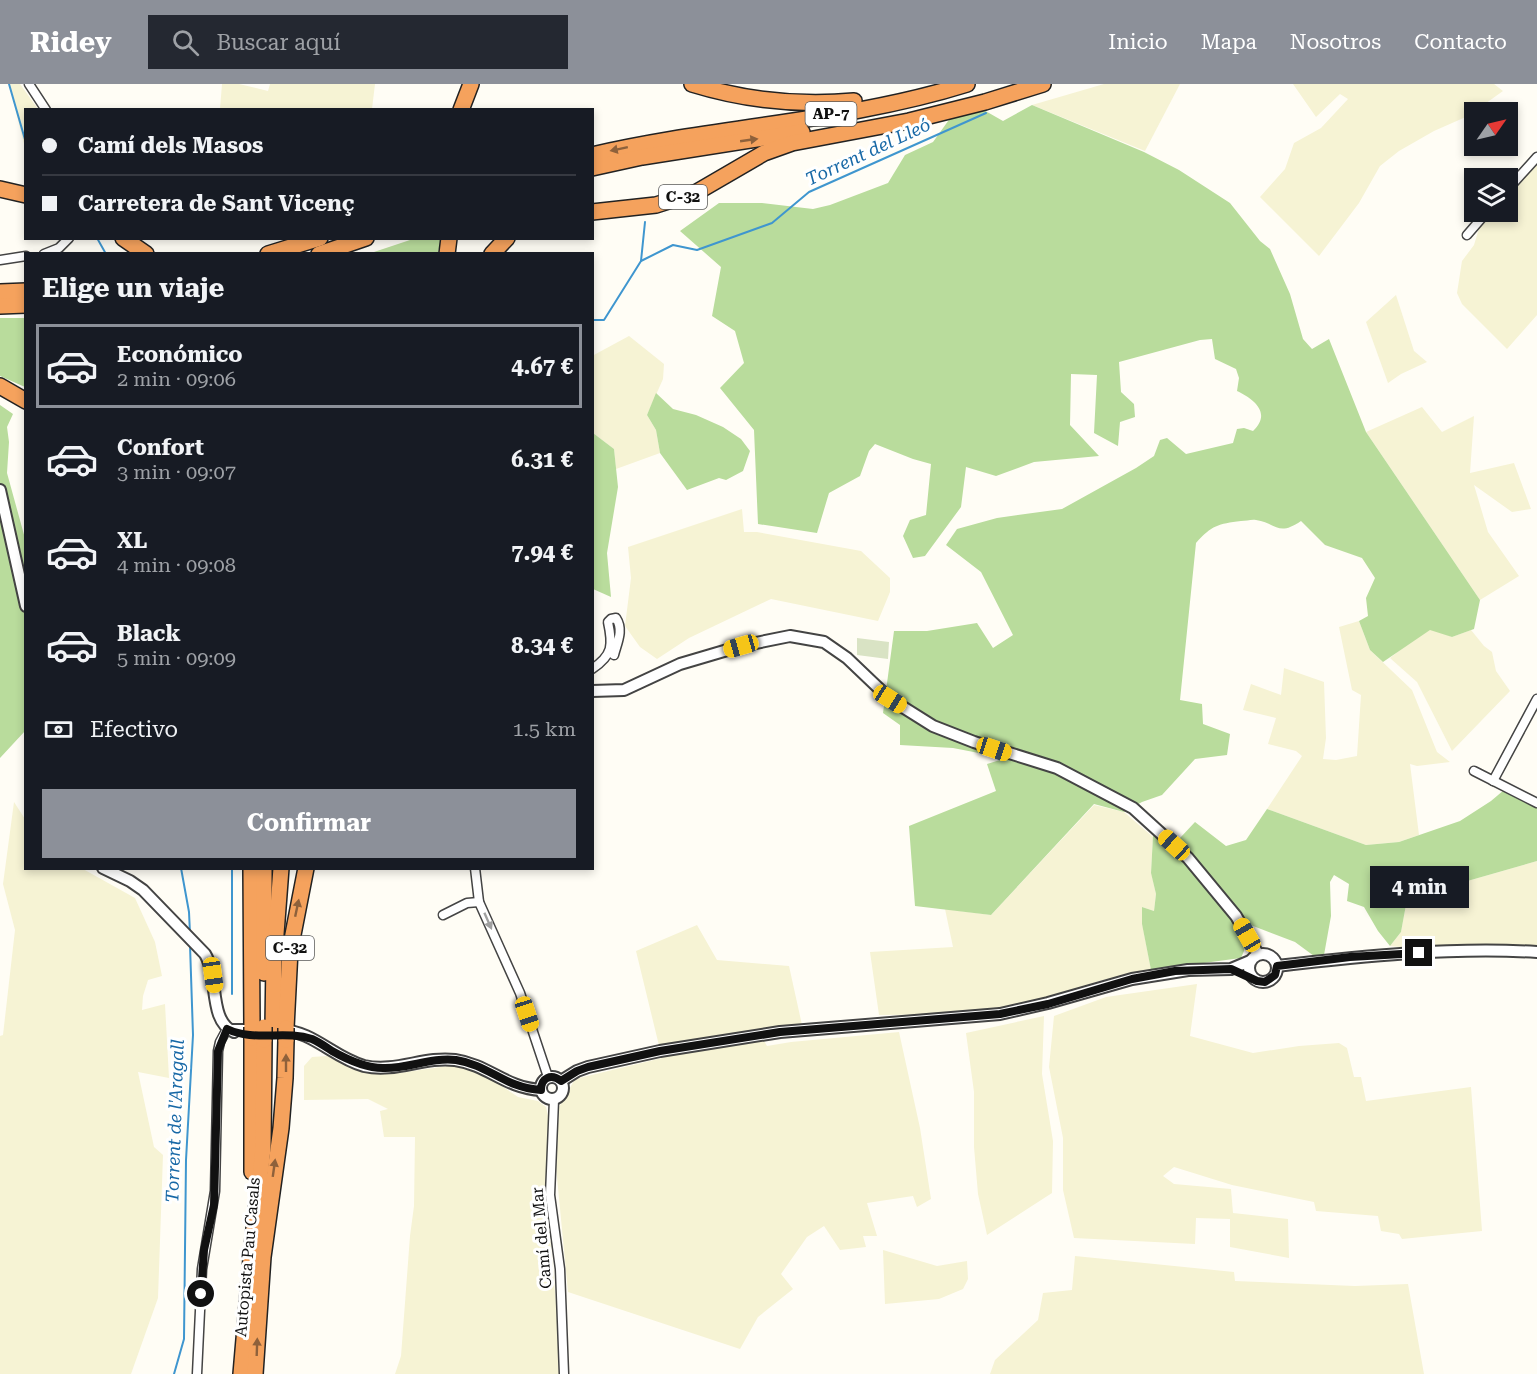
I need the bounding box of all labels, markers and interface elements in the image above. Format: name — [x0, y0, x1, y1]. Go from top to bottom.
search box — [148, 15, 568, 69]
text: Ridey — [30, 26, 112, 59]
icon: search — [169, 26, 202, 59]
text: Buscar aquí — [217, 30, 340, 55]
text: Inicio — [1108, 30, 1168, 54]
text: Mapa — [1201, 30, 1257, 54]
text: Nosotros — [1290, 30, 1381, 54]
text: Contacto — [1414, 30, 1507, 54]
road number: AP-7 — [806, 102, 856, 126]
north arrow — [1464, 102, 1518, 156]
map controls — [1464, 102, 1518, 222]
water label: Torrent del Lleó — [802, 114, 933, 190]
text: Camí dels Masos — [78, 133, 263, 158]
one-way arrow — [739, 136, 758, 145]
one-way arrow — [609, 145, 628, 154]
button: layers — [1464, 168, 1518, 222]
road number: C-32 — [659, 185, 707, 209]
text: Carretera de Sant Vicenç — [78, 191, 355, 216]
text: Elige un viaje — [42, 272, 224, 304]
icon: car — [45, 339, 99, 393]
text: Económico — [117, 342, 243, 367]
text: 4.67 € — [511, 354, 573, 379]
text: 2 min · 09:06 — [117, 367, 236, 391]
icon: car — [45, 432, 99, 486]
text: Confort — [117, 435, 204, 460]
text: 6.31 € — [511, 447, 573, 472]
text: 3 min · 09:07 — [117, 460, 236, 484]
icon: car — [45, 525, 99, 579]
text: XL — [117, 528, 147, 553]
text: 7.94 € — [511, 540, 573, 565]
text: 4 min · 09:08 — [117, 553, 236, 577]
icon: car — [45, 618, 99, 672]
text: Black — [117, 621, 181, 646]
car — [721, 632, 761, 660]
text: 8.34 € — [511, 633, 573, 658]
text: 5 min · 09:09 — [117, 646, 236, 670]
car — [870, 682, 910, 716]
icon: cash — [42, 713, 75, 746]
text: Efectivo — [90, 717, 178, 742]
text: 1.5 km — [512, 717, 576, 741]
car — [974, 735, 1014, 763]
button: Confirmar — [42, 789, 576, 858]
car — [1155, 826, 1193, 864]
callout: 4 min — [1370, 866, 1468, 908]
text: 4 min — [1392, 875, 1447, 899]
one-way arrow — [293, 898, 303, 917]
one-way arrow — [484, 912, 494, 930]
car — [1230, 915, 1264, 955]
road number: C-32 — [266, 936, 314, 960]
route end — [1405, 939, 1432, 966]
car — [202, 956, 224, 994]
car — [513, 994, 541, 1034]
water label: Torrent de l'Aragall — [161, 1039, 188, 1203]
one-way arrow — [281, 1054, 290, 1073]
one-way arrow — [269, 1159, 278, 1178]
street label: Autopista Pau Casals — [231, 1176, 264, 1337]
street label: Camí del Mar — [528, 1186, 555, 1290]
route start — [187, 1280, 214, 1307]
one-way arrow — [252, 1337, 261, 1356]

